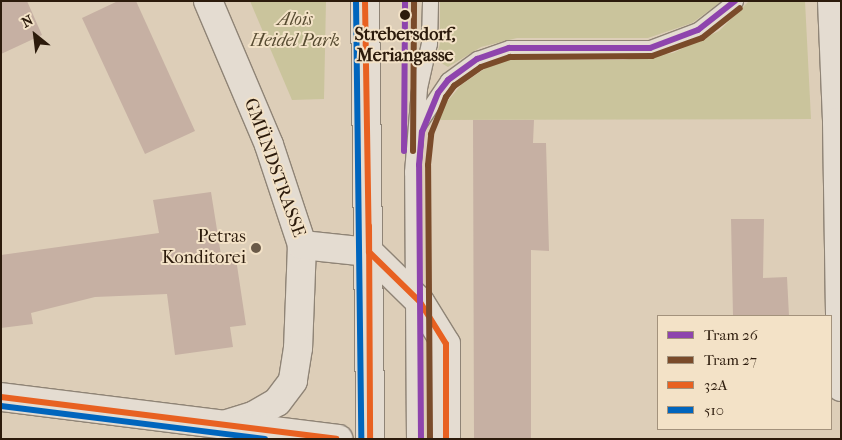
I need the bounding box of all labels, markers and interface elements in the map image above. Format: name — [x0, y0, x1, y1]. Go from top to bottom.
marker: Strebersdorf, Meriangasse — [396, 6, 414, 24]
north arrow — [10, 10, 60, 60]
park label: Alois Heidel Park — [250, 10, 340, 52]
text: N — [19, 11, 36, 31]
place label: Strebersdorf, Meriangasse — [355, 25, 455, 68]
street label: GMÜNDSTRASSE — [239, 96, 309, 240]
place label: Petras Konditorei — [162, 227, 246, 270]
marker: Petras Konditorei — [250, 242, 262, 254]
legend — [657, 315, 832, 430]
text: Tram 26 — [704, 326, 758, 344]
text: Tram 27 — [704, 351, 757, 369]
text: 32A — [704, 376, 728, 394]
text: 510 — [704, 401, 724, 419]

